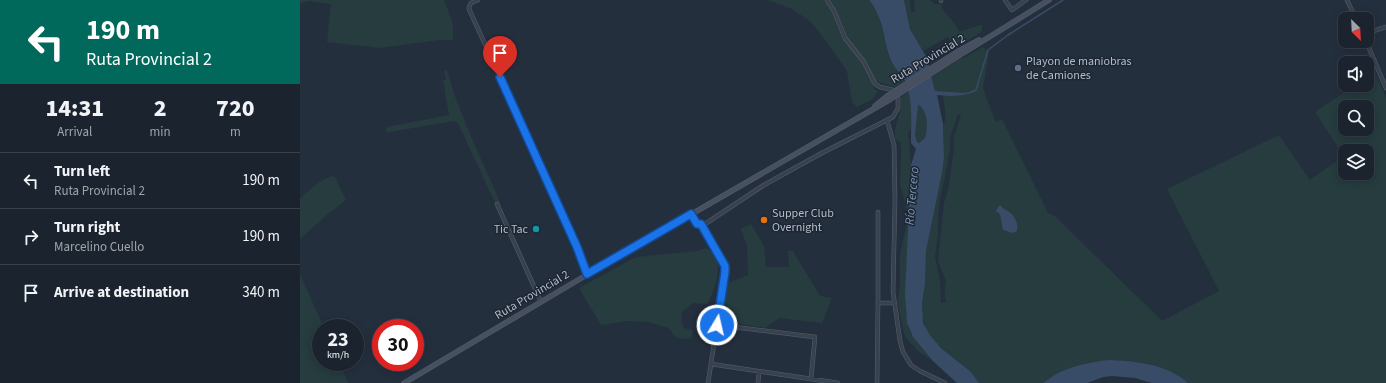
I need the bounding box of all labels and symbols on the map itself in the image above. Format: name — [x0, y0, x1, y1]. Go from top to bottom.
north arrow — [1338, 12, 1374, 48]
street label: Ruta Provincial 2 — [888, 30, 968, 88]
pin — [483, 36, 517, 77]
place label: Playon de maniobras de Camiones — [1026, 53, 1132, 84]
marker: Playon de maniobras de Camiones — [1013, 63, 1023, 73]
water label: Río Tercero — [900, 166, 924, 226]
place label: Supper Club Overnight — [772, 205, 834, 236]
marker: Supper Club Overnight — [759, 215, 769, 225]
place label: Tic Tac — [494, 221, 529, 238]
marker: Tic Tac — [531, 224, 541, 234]
street label: Ruta Provincial 2 — [492, 266, 572, 324]
position arrow — [696, 304, 738, 346]
speed limit sign: 30 — [372, 319, 424, 371]

